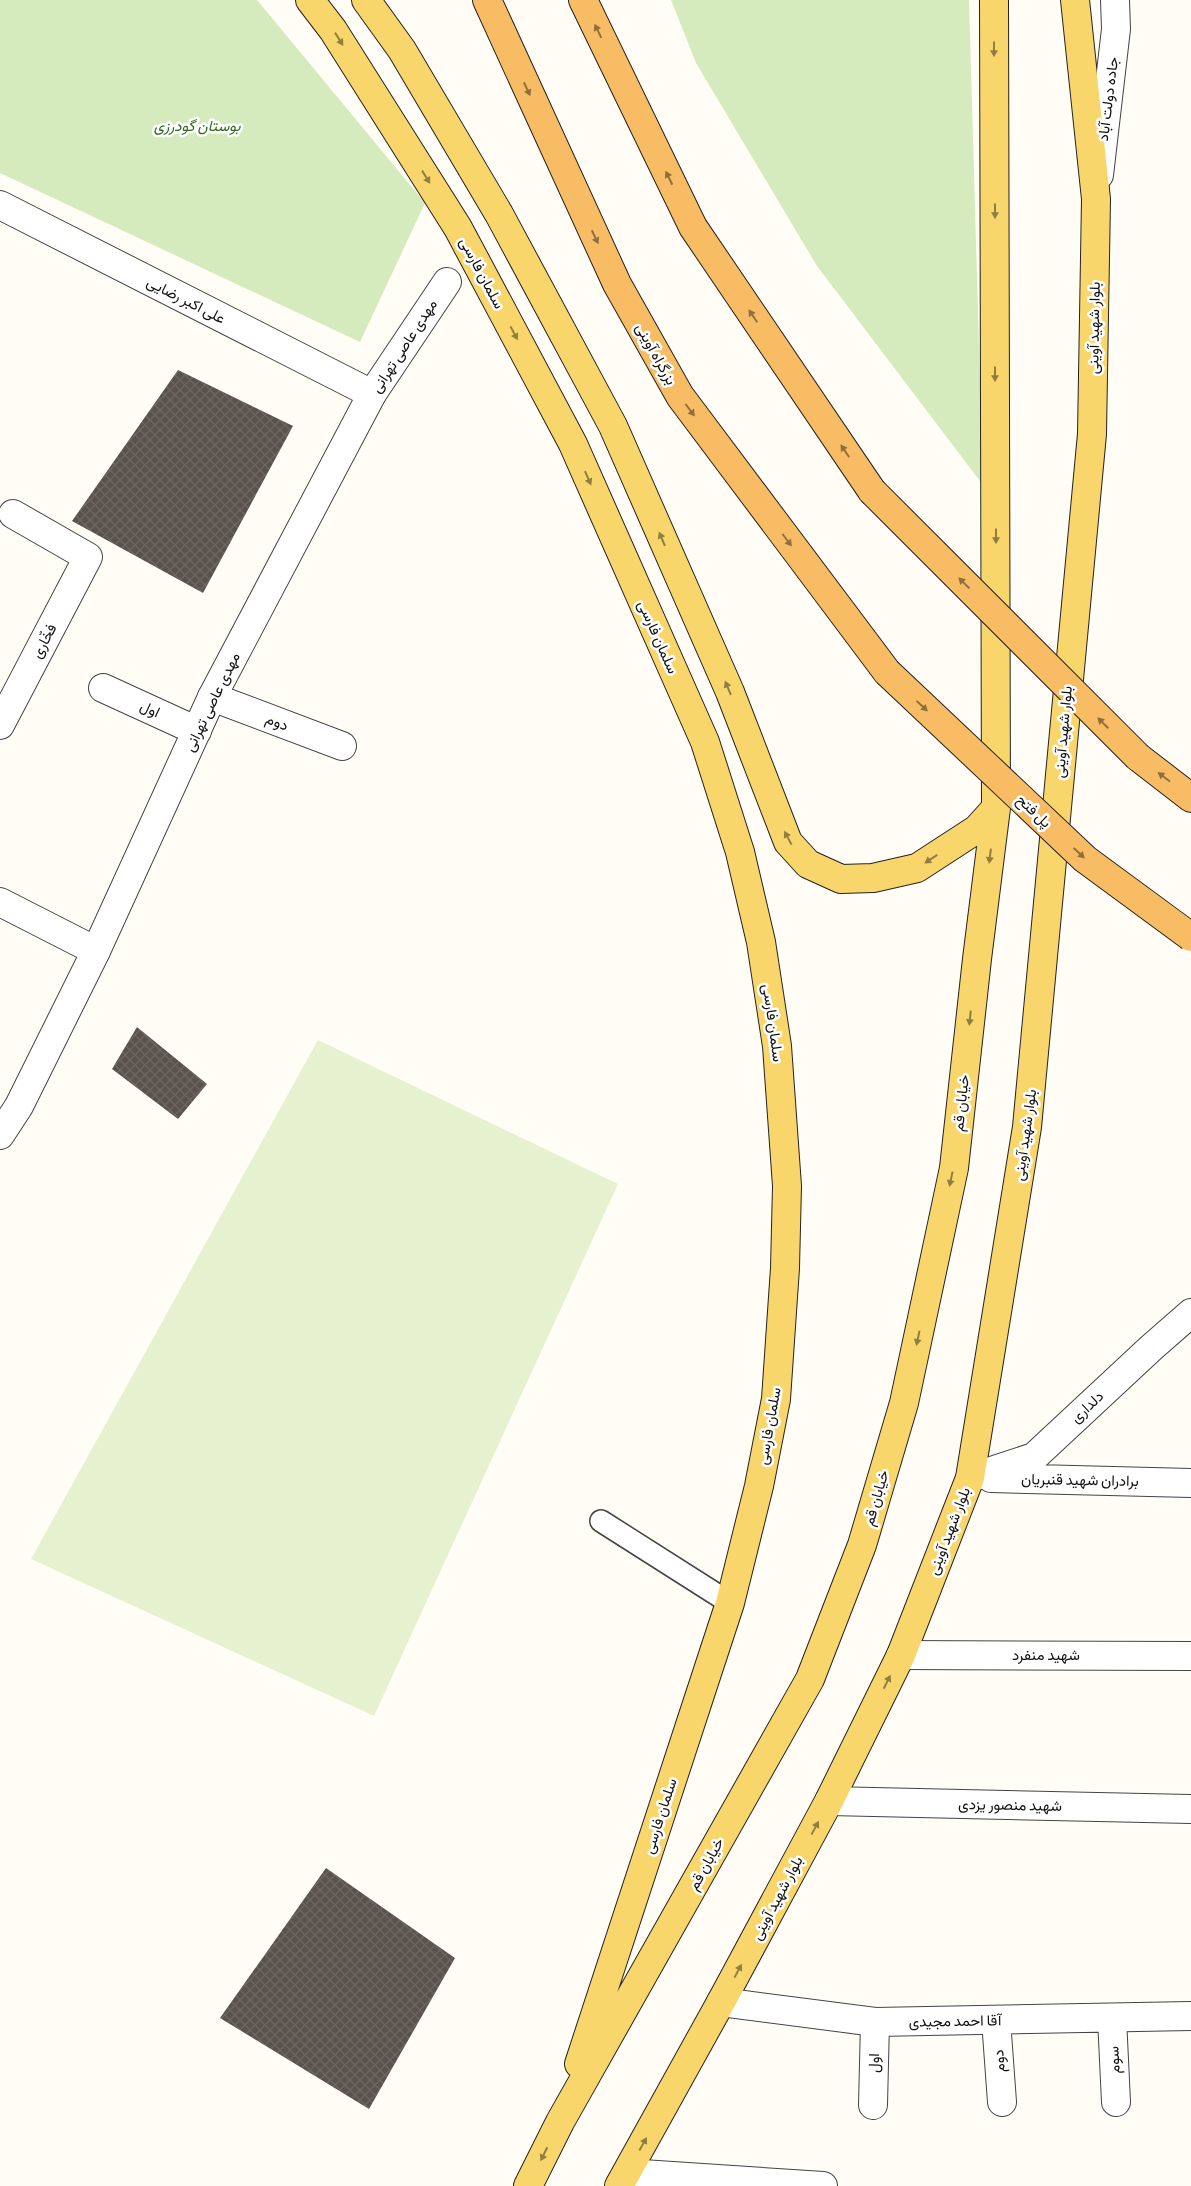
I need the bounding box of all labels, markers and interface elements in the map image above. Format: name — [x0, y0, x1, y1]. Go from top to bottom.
one-way arrow — [594, 24, 602, 38]
one-way arrow — [334, 32, 344, 46]
one-way arrow — [990, 41, 998, 57]
street label: جاده دولت آباد — [1095, 56, 1122, 142]
one-way arrow — [523, 82, 531, 96]
park label: بوستان گودرزی — [154, 118, 241, 135]
one-way arrow — [421, 170, 430, 183]
one-way arrow — [665, 171, 673, 185]
one-way arrow — [991, 203, 999, 219]
one-way arrow — [591, 230, 599, 244]
street label: سلمان فارسی — [455, 235, 508, 312]
street label: علی اکبر رضایی — [143, 273, 228, 329]
street label: بلوار شهید آوینی — [1085, 282, 1105, 374]
street label: مهدی عاصی تهرانی — [368, 296, 442, 397]
one-way arrow — [748, 309, 758, 323]
street label: بزرگراه آوینی — [631, 320, 679, 389]
one-way arrow — [510, 326, 518, 341]
one-way arrow — [991, 366, 999, 382]
one-way arrow — [685, 403, 695, 417]
one-way arrow — [840, 444, 850, 457]
one-way arrow — [584, 471, 592, 485]
one-way arrow — [992, 528, 1000, 544]
one-way arrow — [657, 532, 665, 546]
one-way arrow — [782, 533, 792, 547]
one-way arrow — [958, 577, 970, 589]
street label: سلمان فارسی — [633, 598, 681, 677]
street label: فخّاری — [28, 621, 62, 662]
street label: مهدی عاصی تهرانی — [181, 650, 245, 755]
one-way arrow — [723, 681, 731, 695]
street label: بلوار شهید آوینی — [1051, 685, 1077, 779]
street label: اول — [137, 698, 162, 721]
one-way arrow — [916, 700, 928, 712]
street label: دوم — [263, 710, 290, 735]
one-way arrow — [1098, 717, 1110, 729]
one-way arrow — [1158, 772, 1171, 783]
street label: پل فتح — [1012, 791, 1054, 833]
one-way arrow — [784, 831, 792, 846]
one-way arrow — [1072, 847, 1084, 859]
one-way arrow — [986, 849, 994, 865]
one-way arrow — [924, 854, 937, 864]
street label: سلمان فارسی — [758, 983, 786, 1063]
one-way arrow — [966, 1010, 974, 1026]
street label: خیابان قم — [950, 1074, 974, 1132]
street label: بلوار شهید آوینی — [1011, 1088, 1041, 1182]
one-way arrow — [947, 1171, 955, 1187]
one-way arrow — [914, 1330, 922, 1346]
street label: سلمان فارسی — [754, 1386, 786, 1466]
street label: دلداری — [1067, 1388, 1108, 1428]
street label: خیابان قم — [860, 1468, 893, 1528]
street label: برادران شهید قنبریان — [1021, 1471, 1139, 1490]
street label: بلوار شهید آوینی — [925, 1485, 975, 1578]
street label: شهید منفرد — [1012, 1647, 1080, 1664]
one-way arrow — [883, 1675, 891, 1689]
street label: سلمان فارسی — [640, 1776, 682, 1856]
street label: شهید منصور یزدی — [958, 1796, 1062, 1816]
one-way arrow — [811, 1820, 819, 1835]
street label: خیابان قم — [685, 1835, 729, 1894]
street label: بلوار شهید آوینی — [748, 1853, 808, 1944]
one-way arrow — [734, 1963, 742, 1978]
street label: آقا احمد مجیدی — [908, 2012, 1003, 2032]
street label: سوم — [1105, 2046, 1125, 2074]
street label: دوم — [990, 2049, 1010, 2073]
street label: اول — [866, 2053, 883, 2073]
one-way arrow — [639, 2137, 648, 2151]
one-way arrow — [540, 2147, 548, 2161]

